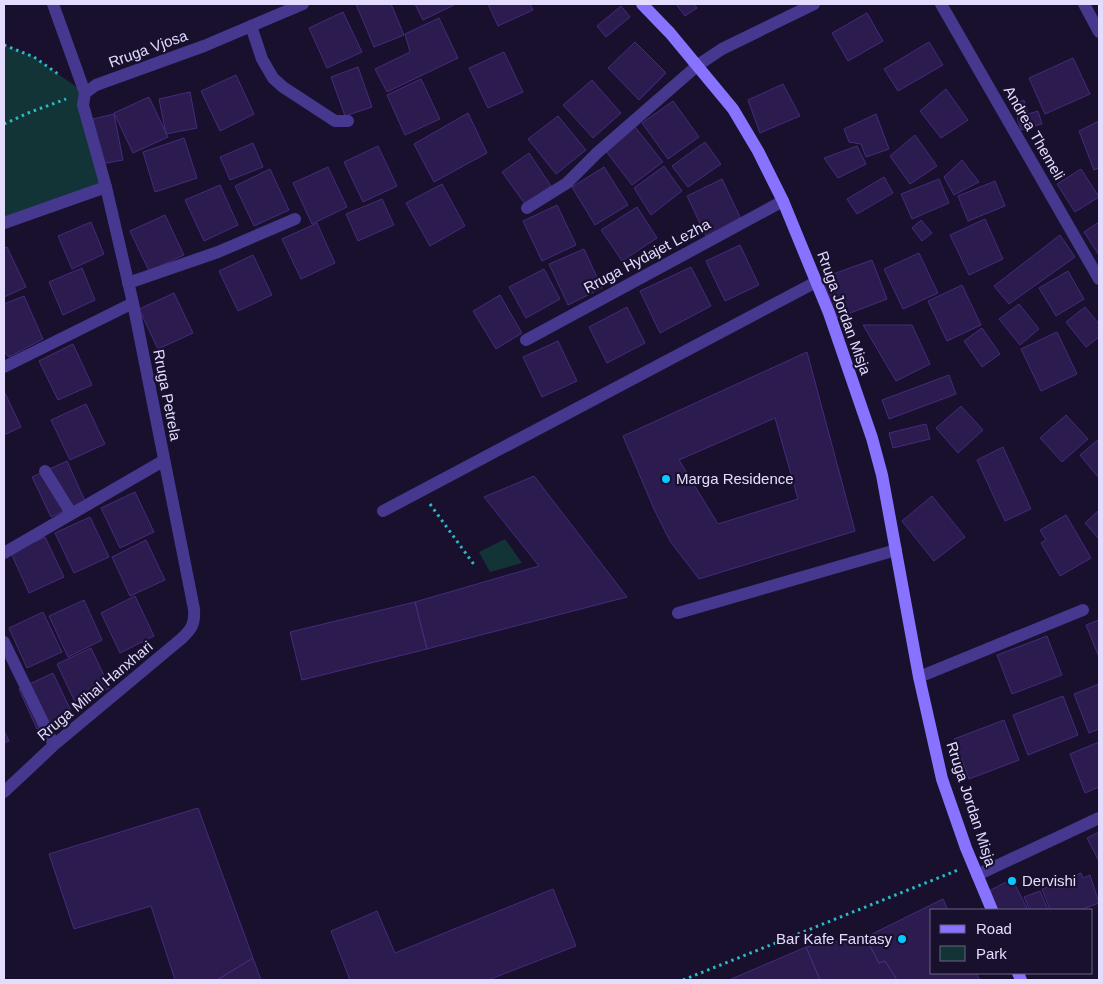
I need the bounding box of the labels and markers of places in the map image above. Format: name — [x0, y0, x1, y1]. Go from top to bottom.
place label: Marga Residence — [676, 470, 794, 487]
marker: Marga Residence — [660, 473, 672, 485]
place label: Dervishi — [1022, 872, 1076, 889]
marker: Dervishi — [1006, 875, 1018, 887]
place label: Bar Kafe Fantasy — [776, 930, 892, 947]
marker: Bar Kafe Fantasy — [896, 933, 908, 945]

